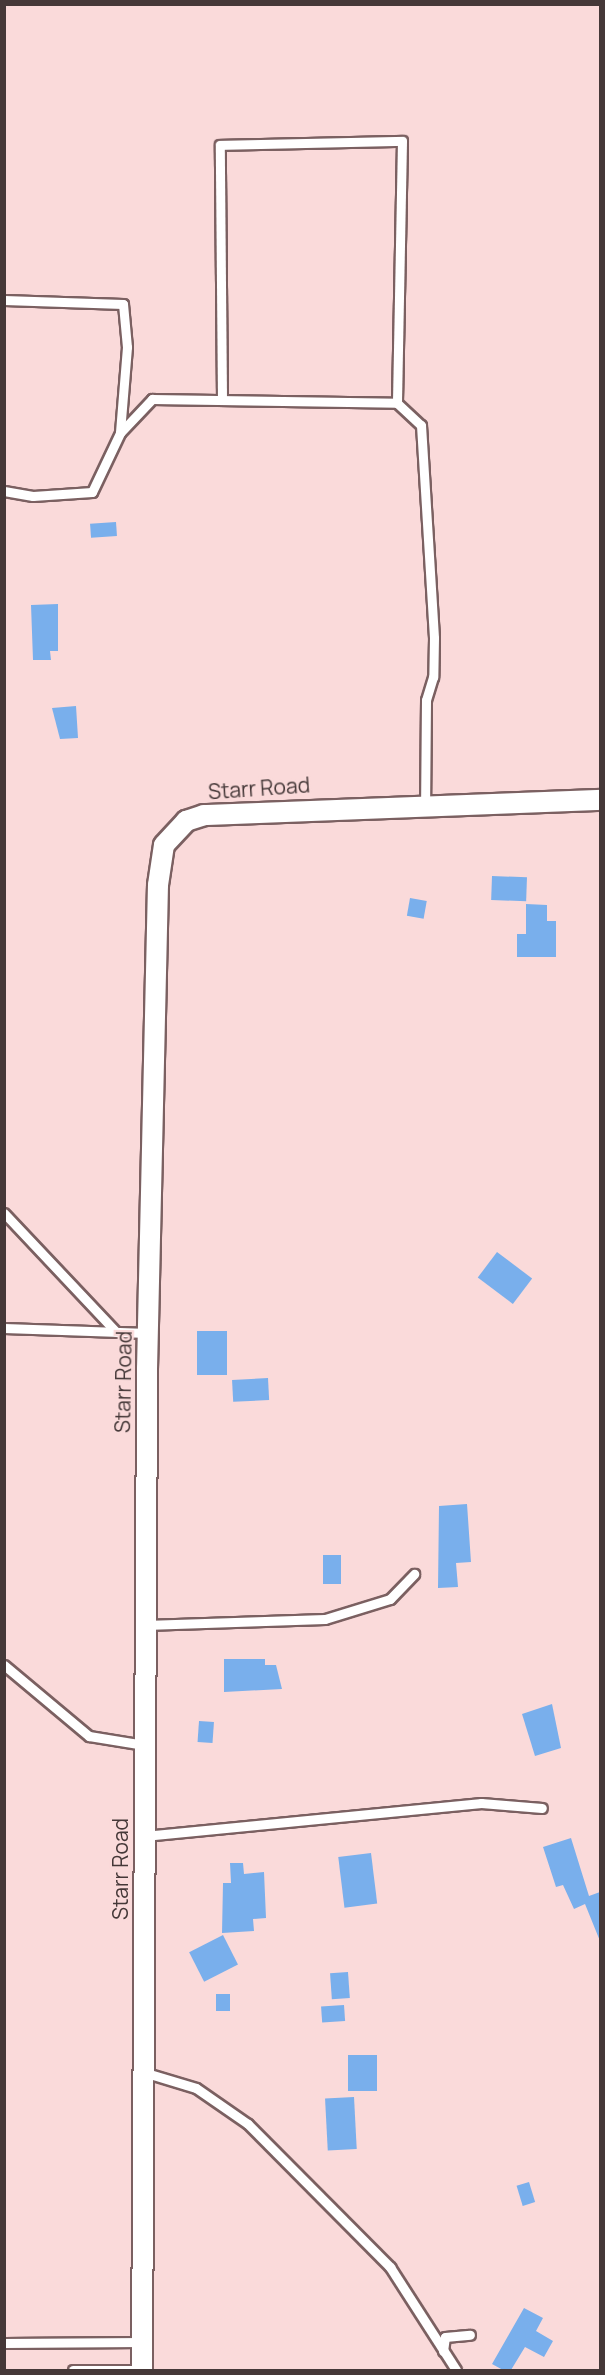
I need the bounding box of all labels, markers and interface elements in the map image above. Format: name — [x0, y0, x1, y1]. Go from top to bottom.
street label: Starr Road — [207, 772, 311, 804]
street label: Starr Road — [110, 1331, 136, 1433]
street label: Starr Road — [107, 1818, 133, 1920]

